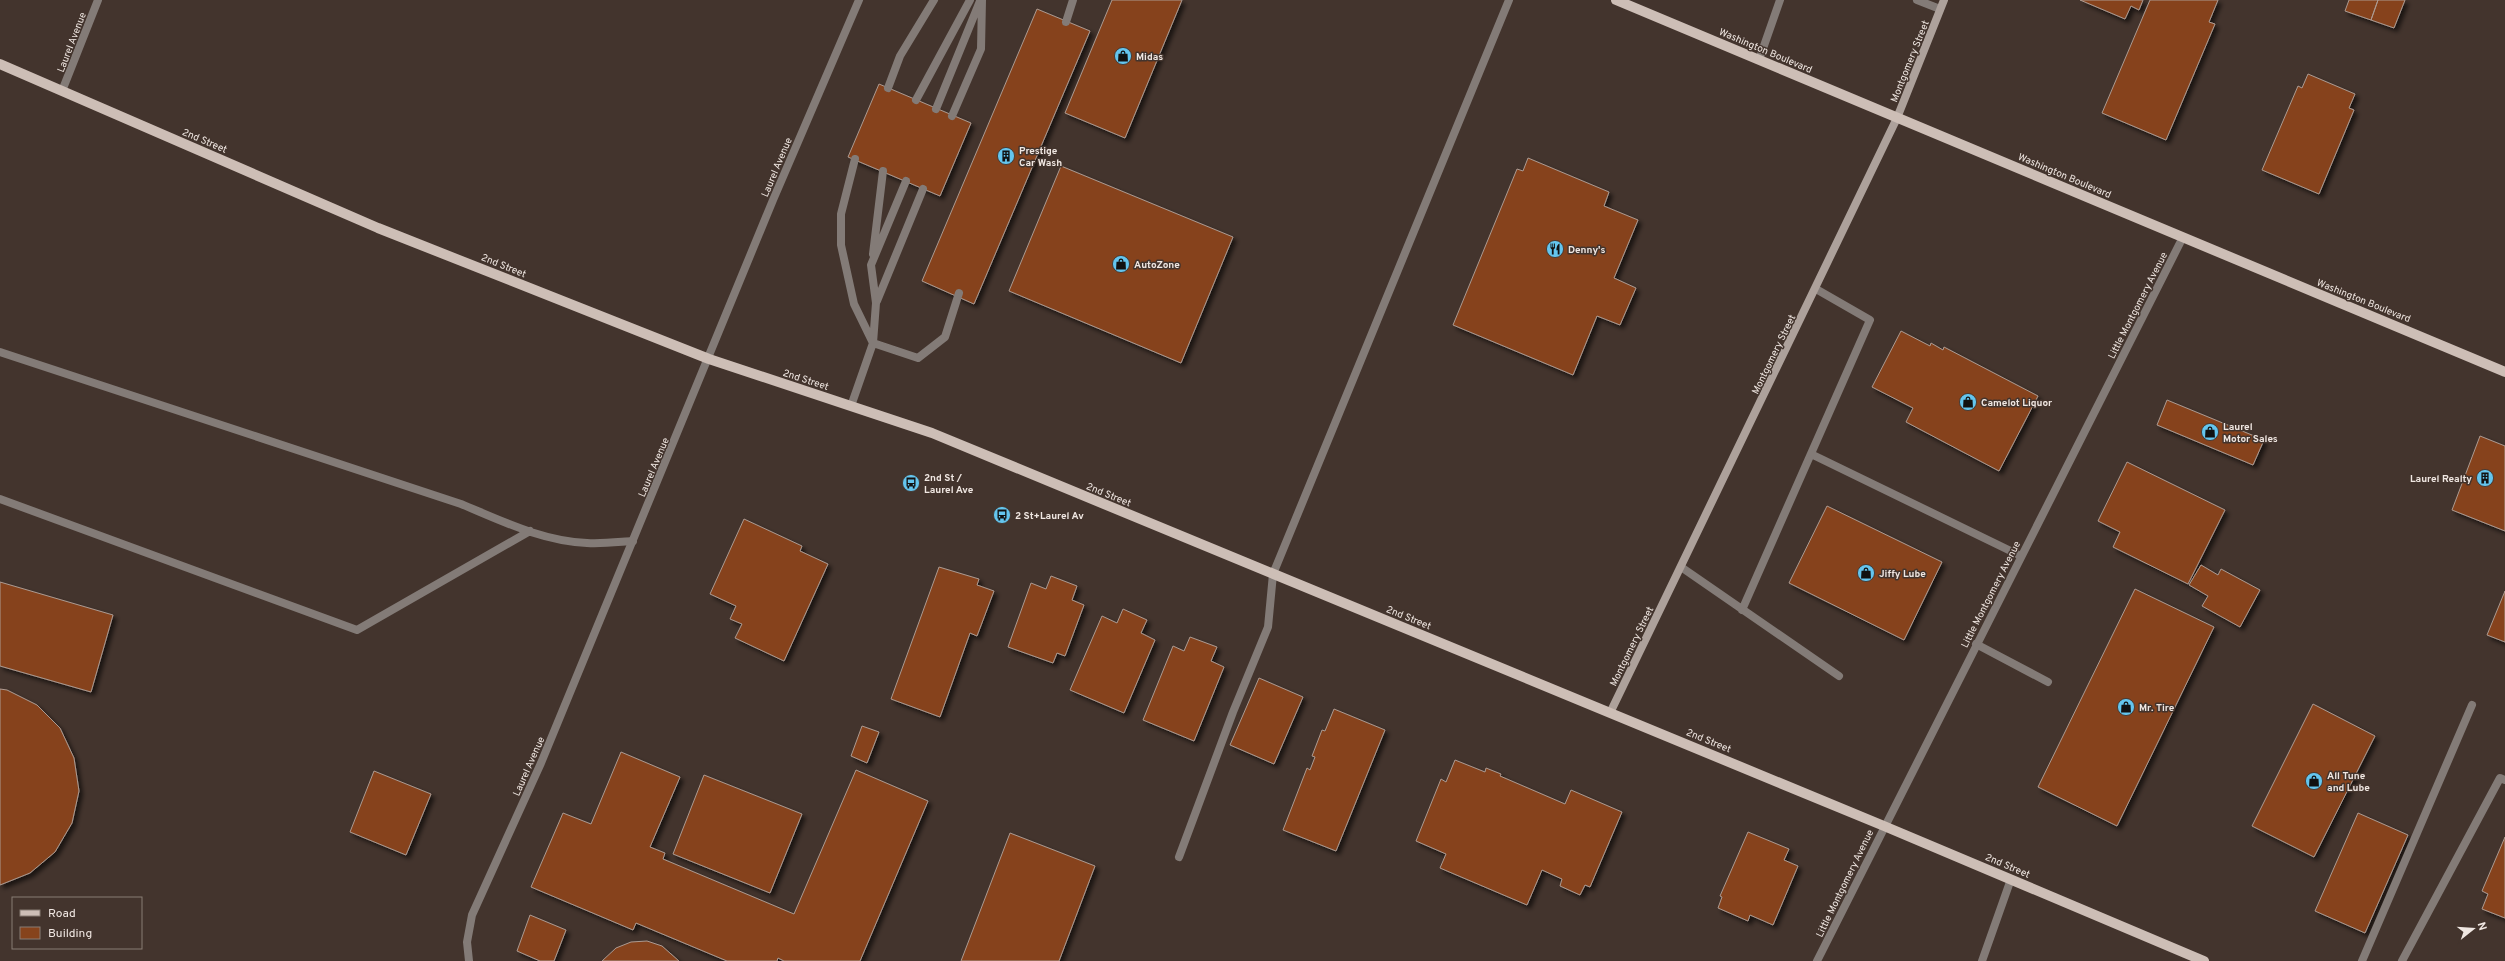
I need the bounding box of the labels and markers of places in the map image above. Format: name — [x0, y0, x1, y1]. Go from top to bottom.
shop icon: Midas — [1113, 46, 1133, 66]
place label: Midas — [1136, 51, 1163, 64]
place label: Prestige Car Wash — [1019, 145, 1062, 170]
building icon: Prestige Car Wash — [996, 146, 1016, 166]
restaurant icon: Denny's — [1545, 239, 1565, 259]
place label: Denny's — [1568, 244, 1606, 257]
shop icon: AutoZone — [1111, 254, 1131, 274]
place label: AutoZone — [1134, 259, 1180, 272]
shop icon: Camelot Liquor — [1958, 392, 1978, 412]
place label: Camelot Liquor — [1981, 397, 2053, 410]
place label: Laurel Motor Sales — [2223, 421, 2278, 446]
shop icon: Laurel Motor Sales — [2200, 422, 2220, 442]
building icon: Laurel Realty — [2475, 468, 2495, 488]
place label: 2nd St / Laurel Ave — [924, 472, 974, 497]
bus stop icon: 2nd St / Laurel Ave — [901, 473, 921, 493]
place label: Laurel Realty — [2410, 473, 2472, 486]
bus stop icon: 2 St+Laurel Av — [992, 505, 1012, 525]
place label: 2 St+Laurel Av — [1015, 510, 1084, 523]
shop icon: Jiffy Lube — [1856, 563, 1876, 583]
place label: Jiffy Lube — [1879, 568, 1926, 581]
shop icon: Mr. Tire — [2116, 697, 2136, 717]
place label: Mr. Tire — [2139, 702, 2175, 715]
place label: All Tune and Lube — [2327, 770, 2370, 795]
shop icon: All Tune and Lube — [2304, 771, 2324, 791]

